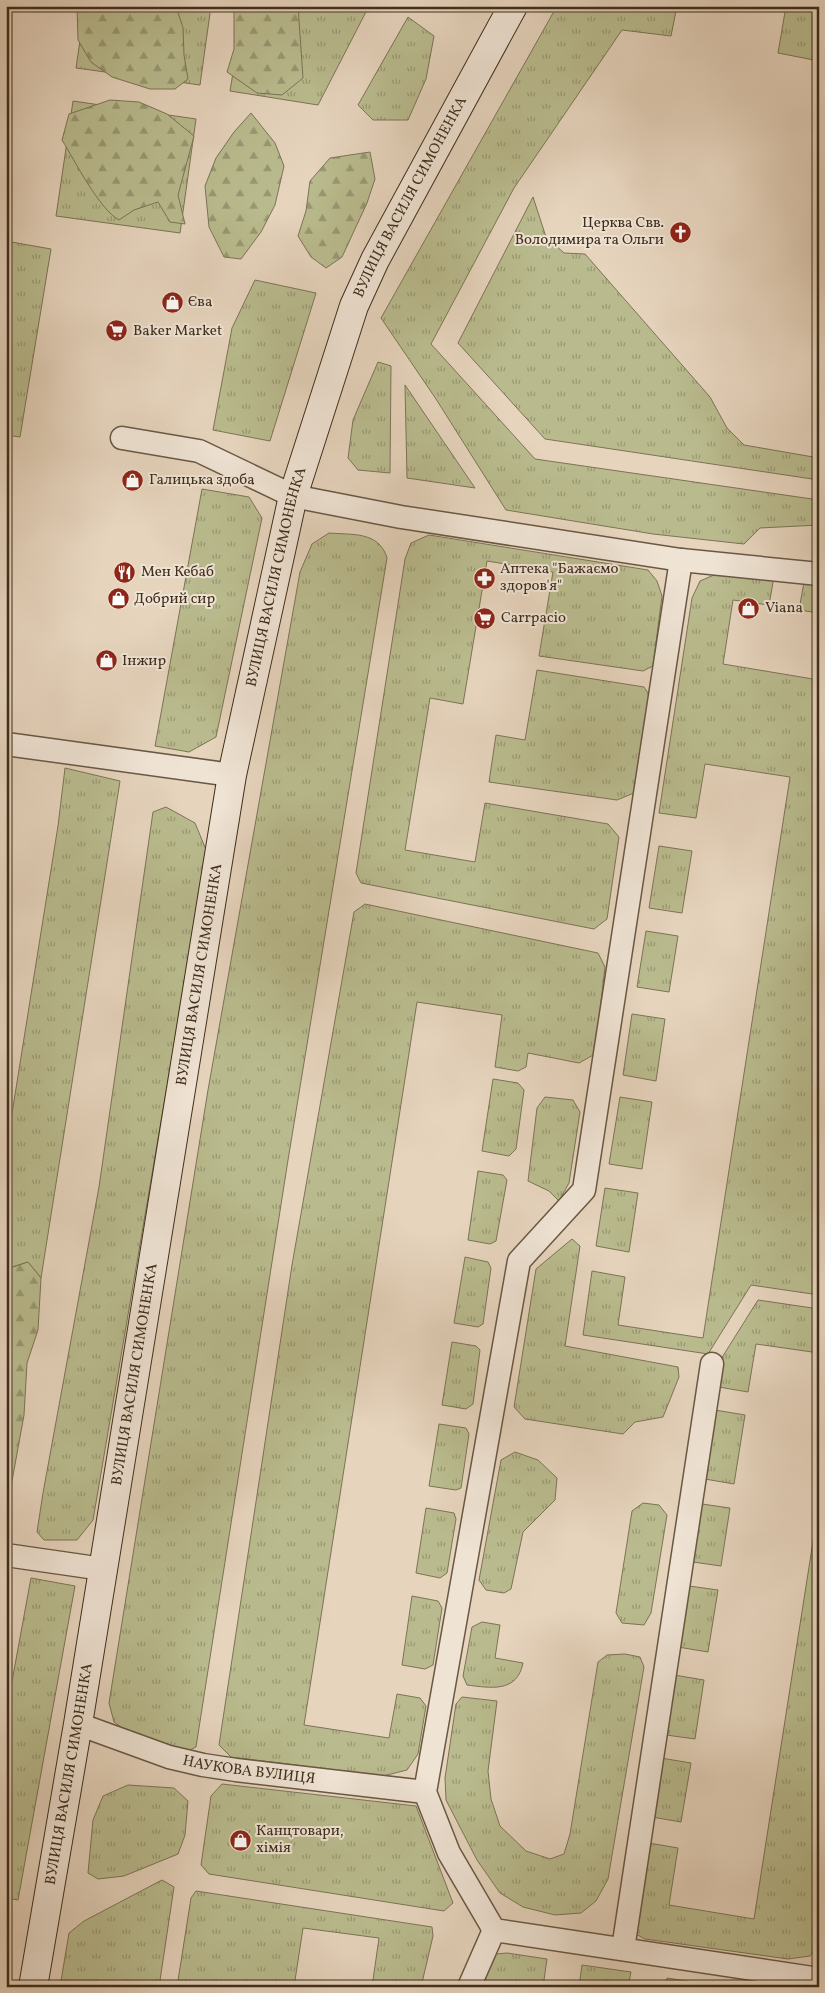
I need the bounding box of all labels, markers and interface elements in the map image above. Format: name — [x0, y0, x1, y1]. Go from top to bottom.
street label: ВУЛИЦЯ ВАСИЛЯ СИМОНЕНКА — [349, 92, 473, 301]
place label: Церква Свв. Володимира та Ольги — [515, 213, 664, 251]
church icon: Церква Свв. Володимира та Ольги — [668, 220, 692, 244]
shop icon: Єва — [160, 290, 184, 314]
place label: Єва — [188, 292, 212, 313]
supermarket icon: Baker Market — [105, 319, 129, 343]
place label: Baker Market — [133, 321, 222, 342]
street label: ВУЛИЦЯ ВАСИЛЯ СИМОНЕНКА — [241, 464, 312, 689]
shop icon: Галицька здоба — [121, 468, 145, 492]
place label: Галицька здоба — [149, 470, 255, 491]
place label: Аптека "Бажаємо здоров'я" — [500, 559, 619, 597]
restaurant icon: Мен Кебаб — [113, 560, 137, 584]
place label: Мен Кебаб — [141, 562, 214, 583]
pharmacy icon: Аптека "Бажаємо здоров'я" — [472, 566, 496, 590]
shop icon: Добрий сир — [106, 587, 130, 611]
place label: Добрий сир — [134, 589, 215, 610]
shop icon: Viana — [737, 596, 761, 620]
place label: Viana — [765, 598, 803, 619]
supermarket icon: Carrpacio — [473, 606, 497, 630]
place label: Carrpacio — [501, 608, 566, 629]
shop icon: Інжир — [94, 649, 118, 673]
place label: Інжир — [122, 651, 166, 672]
street label: ВУЛИЦЯ ВАСИЛЯ СИМОНЕНКА — [171, 862, 228, 1087]
street label: ВУЛИЦЯ ВАСИЛЯ СИМОНЕНКА — [106, 1261, 163, 1487]
street label: ВУЛИЦЯ ВАСИЛЯ СИМОНЕНКА — [40, 1661, 98, 1887]
street label: НАУКОВА ВУЛИЦЯ — [181, 1750, 316, 1790]
place label: Канцтовари, хімія — [256, 1821, 344, 1859]
shop icon: Канцтовари, хімія — [228, 1828, 252, 1852]

